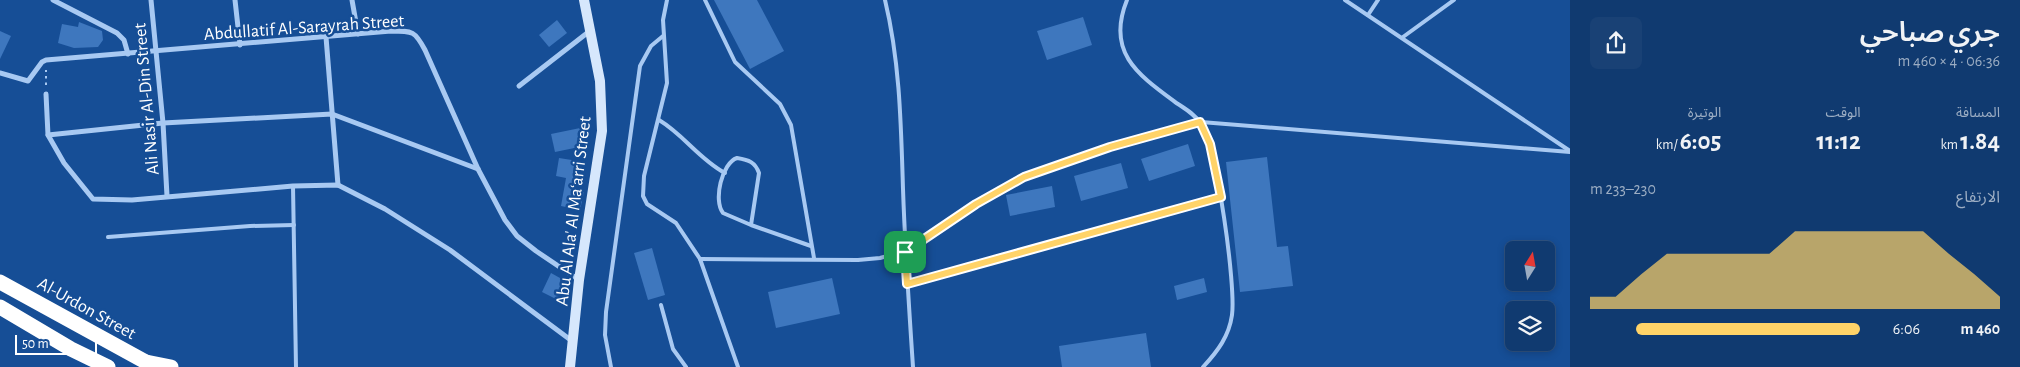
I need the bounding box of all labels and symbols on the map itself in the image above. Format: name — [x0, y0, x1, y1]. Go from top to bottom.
street label: Abdullatif Al-Sarayrah Street — [203, 12, 405, 44]
street label: Ali Nasir Al-Din Street — [131, 22, 163, 176]
street label: Abu Al Ala' Al Maʻarri Street — [553, 115, 595, 307]
pin — [884, 231, 926, 273]
north arrow — [1505, 241, 1555, 291]
street label: Al-Urdon Street — [34, 275, 139, 343]
scale bar — [15, 332, 98, 355]

